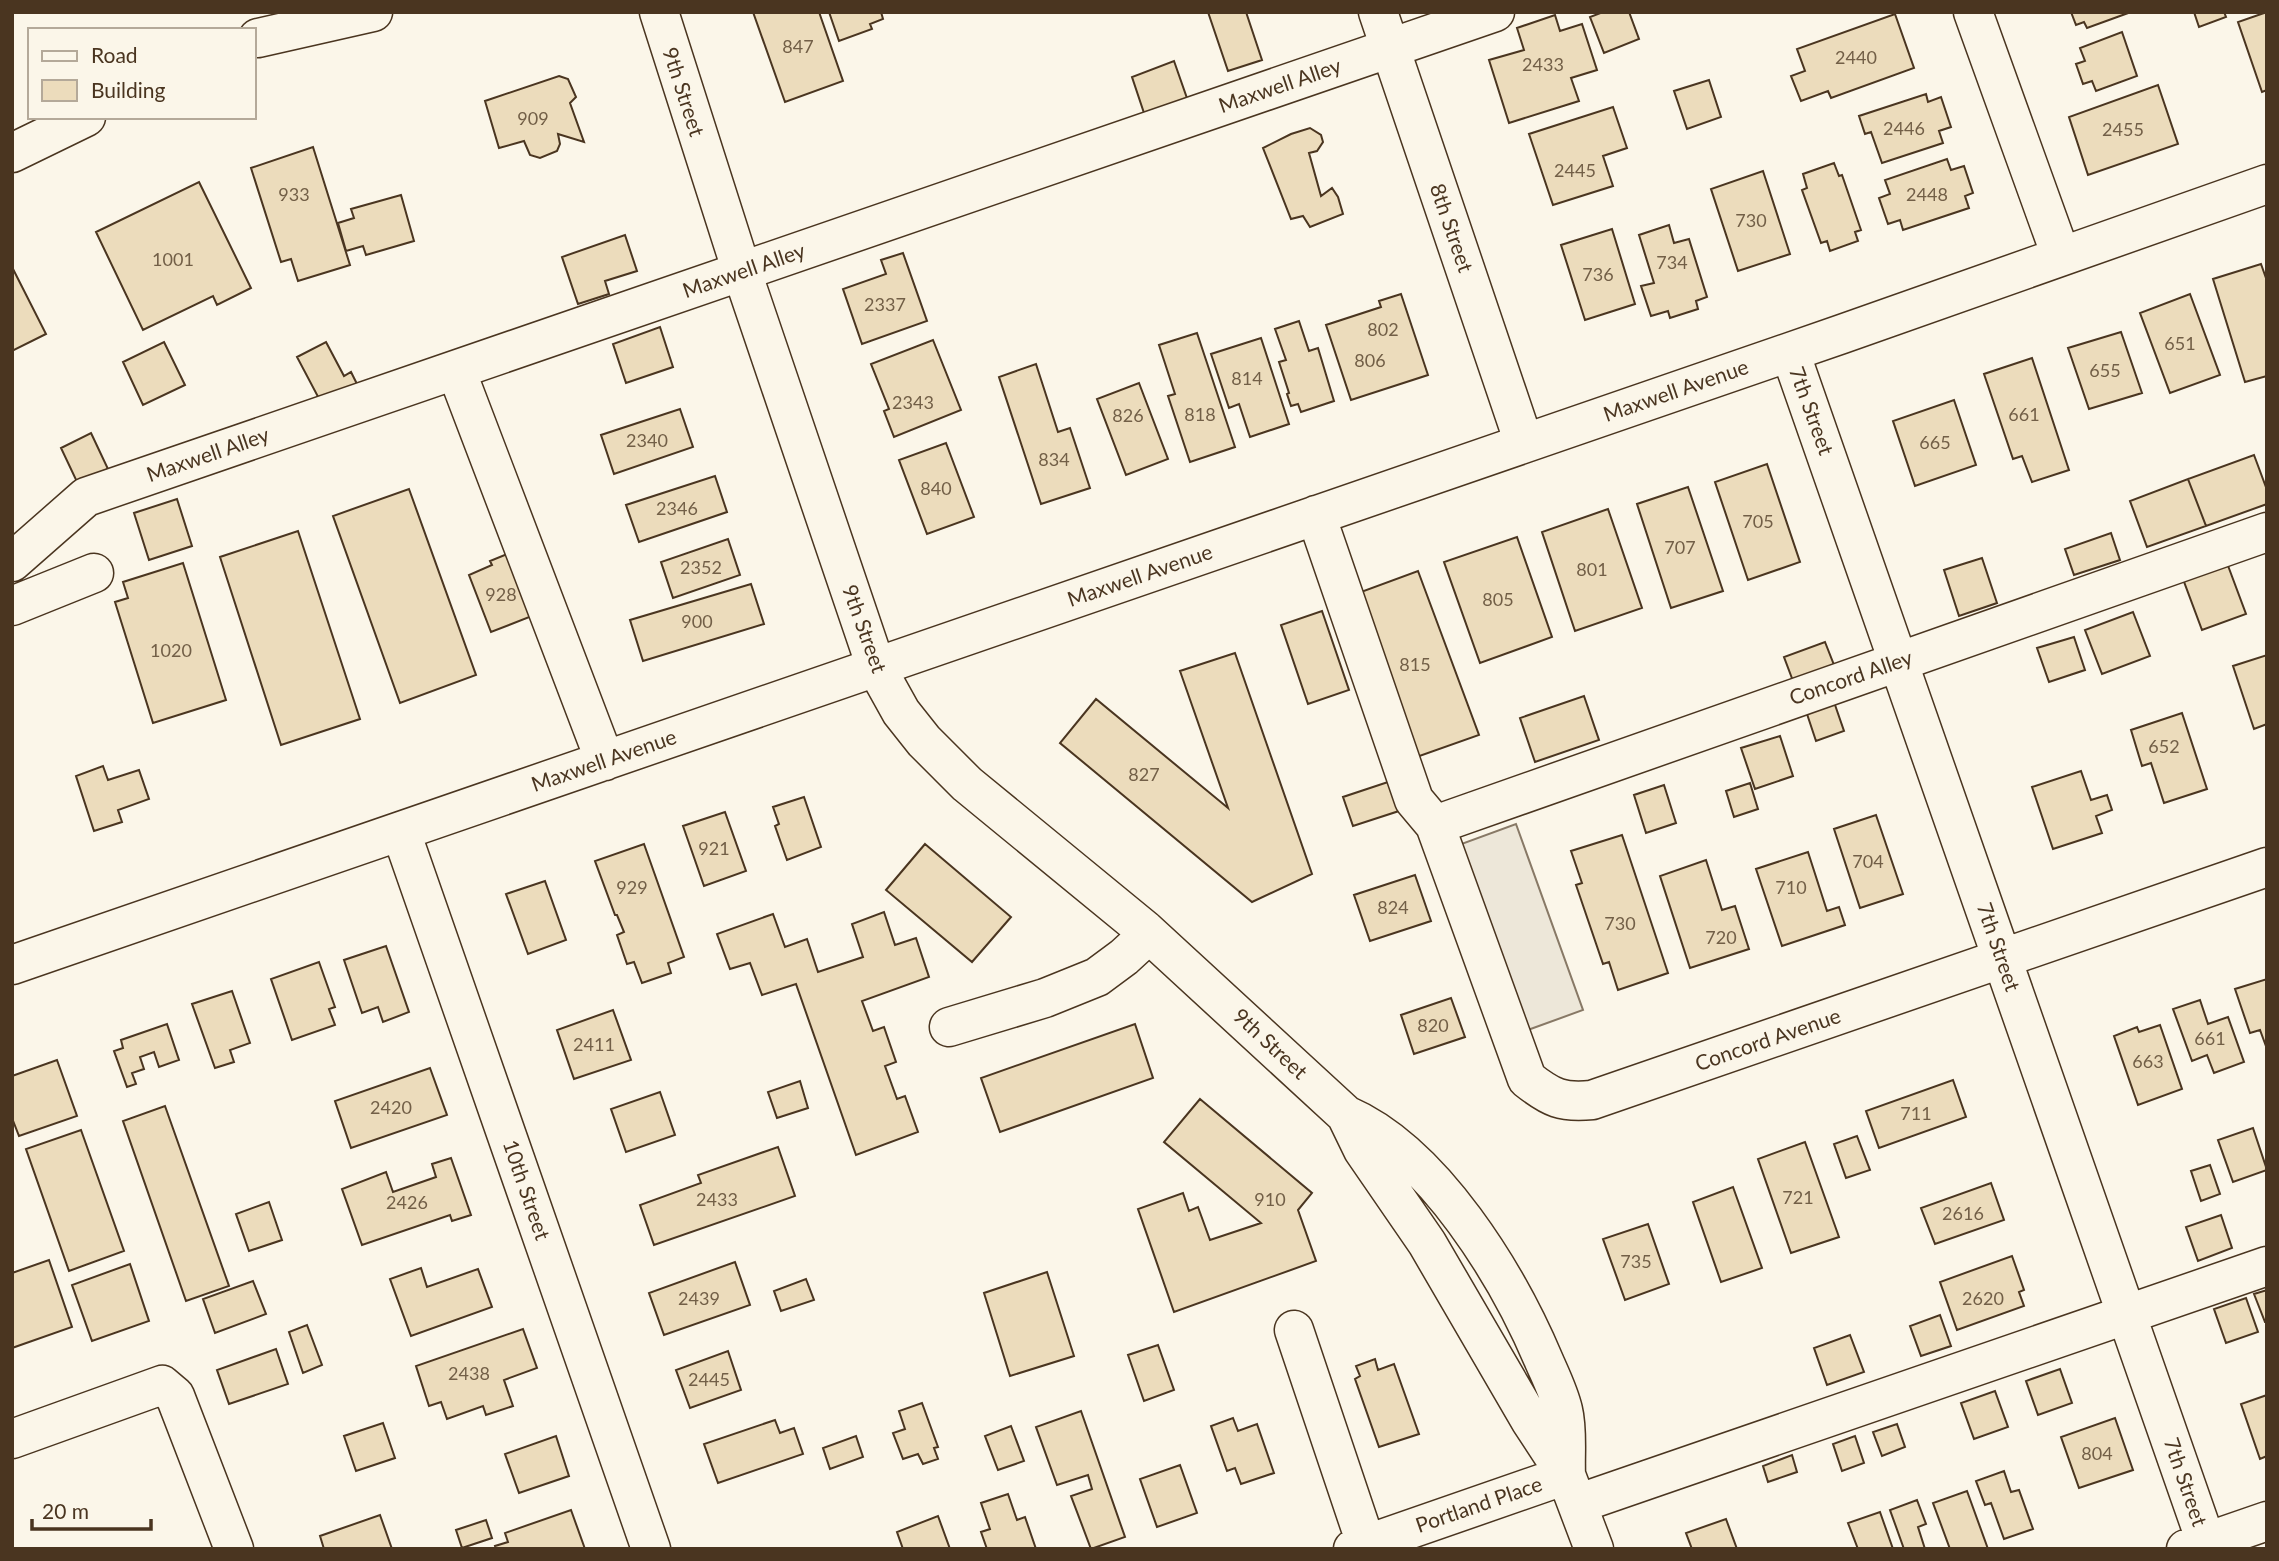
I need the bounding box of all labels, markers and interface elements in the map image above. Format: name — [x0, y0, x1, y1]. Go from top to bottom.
legend — [28, 28, 256, 119]
house number: 847 — [782, 35, 814, 57]
text: Road — [91, 42, 138, 67]
street label: 9th Street — [658, 44, 711, 140]
house number: 2440 — [1835, 46, 1877, 68]
street label: Maxwell Alley — [1215, 52, 1344, 117]
house number: 2433 — [1522, 53, 1564, 75]
text: Building — [91, 77, 166, 102]
house number: 909 — [517, 107, 549, 129]
house number: 2446 — [1883, 117, 1925, 139]
house number: 2455 — [2102, 118, 2144, 140]
house number: 2445 — [1554, 159, 1596, 181]
street label: 8th Street — [1426, 180, 1479, 276]
house number: 933 — [278, 183, 310, 205]
house number: 2448 — [1906, 183, 1948, 205]
house number: 730 — [1735, 209, 1767, 231]
street label: Maxwell Alley — [679, 237, 808, 302]
house number: 1001 — [152, 248, 194, 270]
house number: 734 — [1656, 251, 1688, 273]
house number: 736 — [1582, 263, 1614, 285]
house number: 2337 — [864, 293, 906, 315]
house number: 802 — [1367, 318, 1399, 340]
house number: 651 — [2164, 332, 2196, 354]
house number: 806 — [1354, 349, 1386, 371]
street label: Maxwell Avenue — [1600, 353, 1751, 426]
house number: 655 — [2089, 359, 2121, 381]
street label: 7th Street — [1785, 363, 1840, 458]
house number: 814 — [1231, 367, 1263, 389]
house number: 2343 — [892, 391, 934, 413]
house number: 818 — [1184, 403, 1216, 425]
house number: 661 — [2008, 403, 2040, 425]
house number: 826 — [1112, 404, 1144, 426]
street label: Maxwell Alley — [143, 421, 272, 486]
house number: 2340 — [626, 429, 668, 451]
house number: 665 — [1919, 431, 1951, 453]
house number: 834 — [1038, 448, 1070, 470]
house number: 840 — [920, 477, 952, 499]
house number: 2346 — [656, 497, 698, 519]
house number: 705 — [1742, 510, 1774, 532]
house number: 707 — [1664, 536, 1696, 558]
street label: Maxwell Avenue — [1064, 538, 1215, 611]
house number: 2352 — [680, 556, 722, 578]
house number: 801 — [1576, 558, 1608, 580]
street label: 9th Street — [838, 581, 893, 676]
house number: 928 — [485, 583, 517, 605]
house number: 805 — [1482, 588, 1514, 610]
house number: 900 — [681, 610, 713, 632]
house number: 1020 — [150, 639, 192, 661]
street label: Concord Alley — [1786, 644, 1916, 709]
house number: 815 — [1399, 653, 1431, 675]
street label: Maxwell Avenue — [528, 723, 679, 796]
house number: 652 — [2148, 735, 2180, 757]
house number: 827 — [1128, 763, 1160, 785]
house number: 921 — [698, 837, 730, 859]
house number: 704 — [1852, 850, 1884, 872]
house number: 929 — [616, 876, 648, 898]
house number: 710 — [1775, 876, 1807, 898]
house number: 824 — [1377, 896, 1409, 918]
street label: 7th Street — [1973, 899, 2026, 995]
house number: 730 — [1604, 912, 1636, 934]
house number: 720 — [1705, 926, 1737, 948]
street label: 9th Street — [1229, 1002, 1314, 1084]
street label: Concord Avenue — [1691, 1002, 1844, 1075]
house number: 820 — [1417, 1014, 1449, 1036]
house number: 661 — [2194, 1027, 2226, 1049]
house number: 2411 — [573, 1033, 615, 1055]
house number: 663 — [2132, 1050, 2164, 1072]
house number: 2420 — [370, 1096, 412, 1118]
house number: 711 — [1900, 1102, 1932, 1124]
street label: 10th Street — [499, 1136, 556, 1243]
house number: 721 — [1782, 1186, 1814, 1208]
house number: 2433 — [696, 1188, 738, 1210]
house number: 910 — [1254, 1188, 1286, 1210]
house number: 2426 — [386, 1191, 428, 1213]
house number: 2616 — [1942, 1202, 1984, 1224]
house number: 735 — [1620, 1250, 1652, 1272]
house number: 2439 — [678, 1287, 720, 1309]
house number: 2620 — [1962, 1287, 2004, 1309]
house number: 2438 — [448, 1362, 490, 1384]
house number: 2445 — [688, 1368, 730, 1390]
street label: 7th Street — [2160, 1434, 2213, 1530]
house number: 804 — [2081, 1442, 2113, 1464]
street label: Portland Place — [1412, 1470, 1545, 1537]
scale bar — [32, 1488, 150, 1532]
text: 20 m — [42, 1498, 89, 1523]

